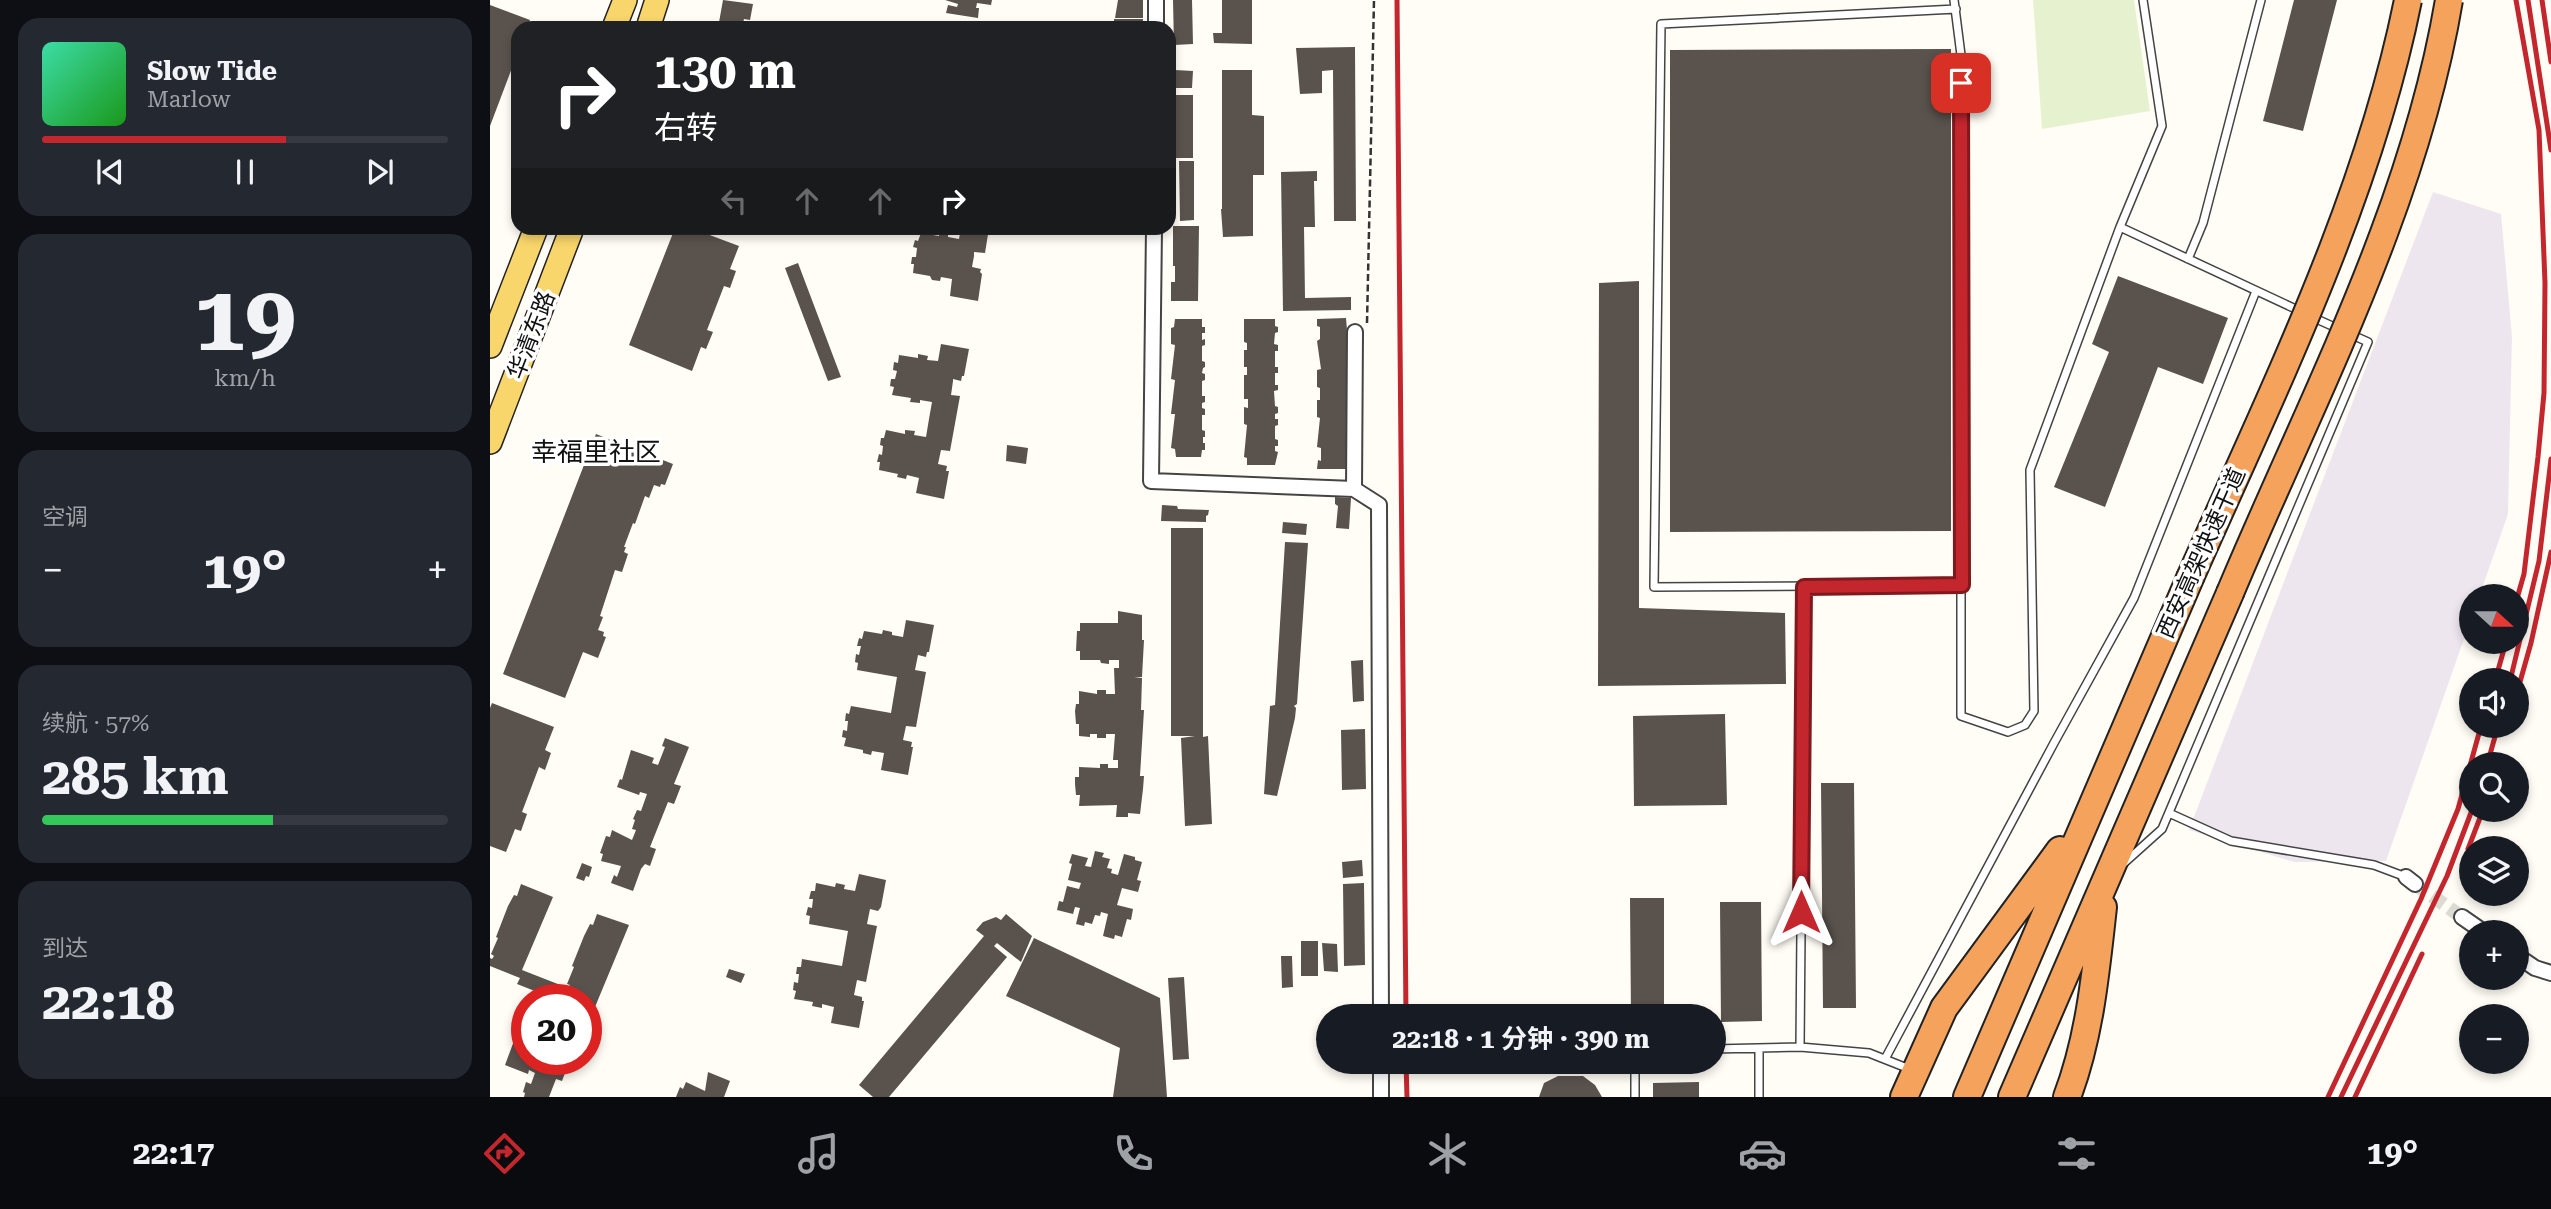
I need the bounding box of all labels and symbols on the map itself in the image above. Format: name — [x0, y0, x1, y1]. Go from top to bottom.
pin — [1931, 53, 1991, 113]
street label: 华清东路 — [502, 287, 561, 383]
district label: 幸福里社区 — [531, 437, 661, 467]
street label: 西安高架快速干道 — [2152, 464, 2251, 643]
north arrow — [2459, 584, 2529, 654]
position arrow — [1764, 875, 1838, 949]
speed limit sign: 20 — [511, 984, 602, 1075]

